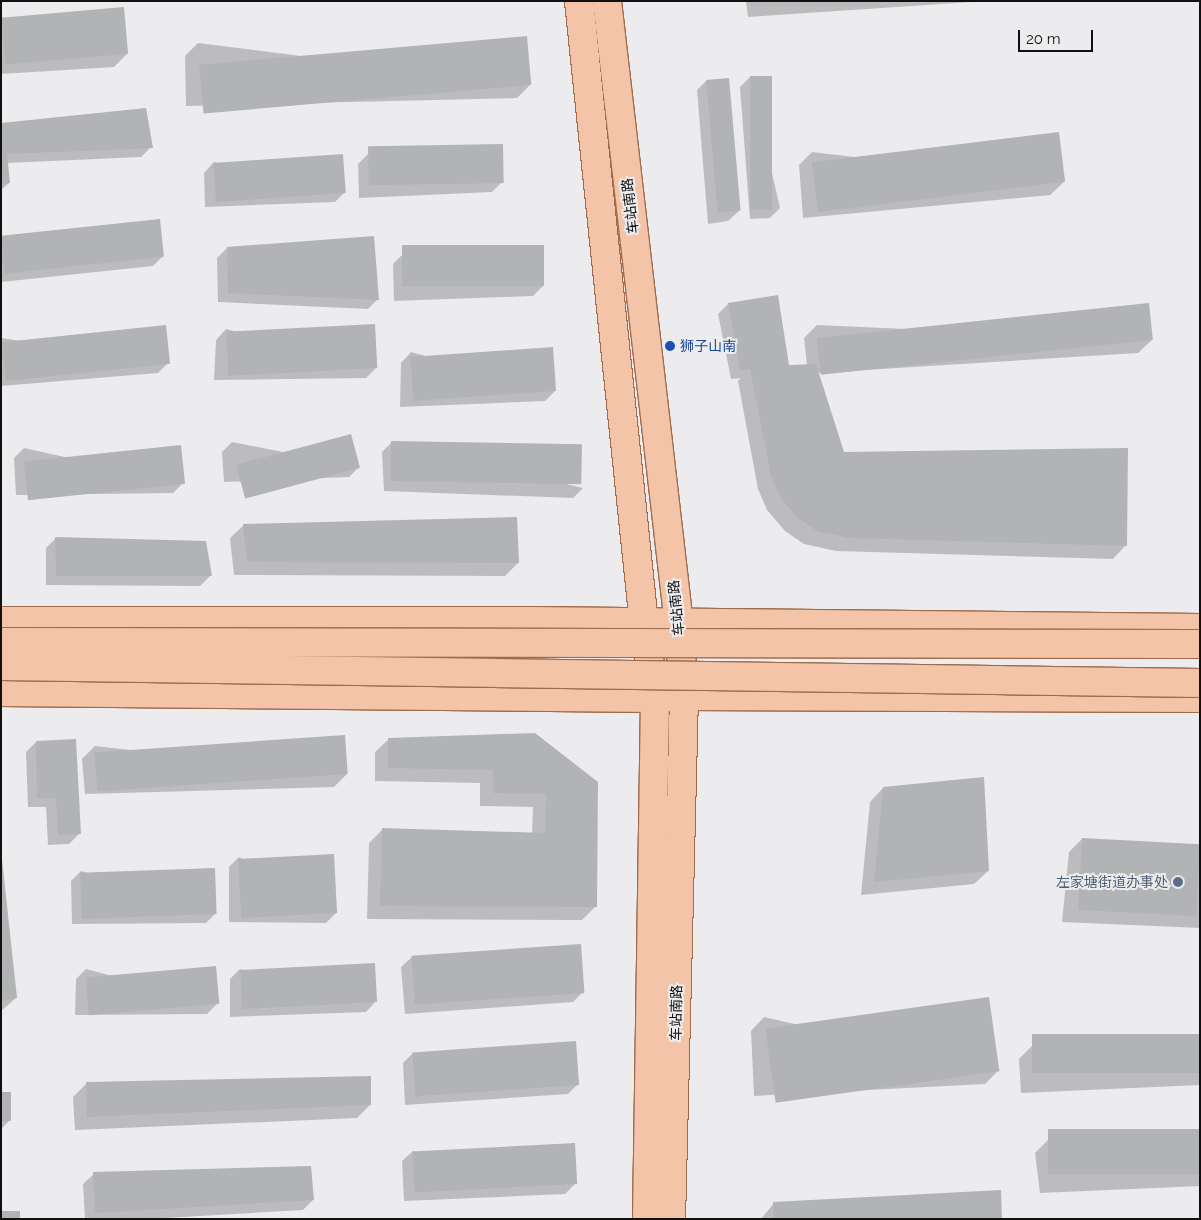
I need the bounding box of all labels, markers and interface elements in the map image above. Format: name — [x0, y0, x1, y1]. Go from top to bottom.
scale bar — [1021, 20, 1096, 52]
text: 20 m — [1026, 30, 1061, 48]
street label: 车站南路 — [618, 177, 642, 235]
place label: 狮子山南 — [680, 338, 736, 354]
marker: 狮子山南 — [664, 340, 676, 352]
street label: 车站南路 — [665, 579, 687, 637]
place label: 左家塘街道办事处 — [1056, 874, 1168, 890]
marker: 左家塘街道办事处 — [1172, 876, 1184, 888]
street label: 车站南路 — [667, 985, 685, 1041]

